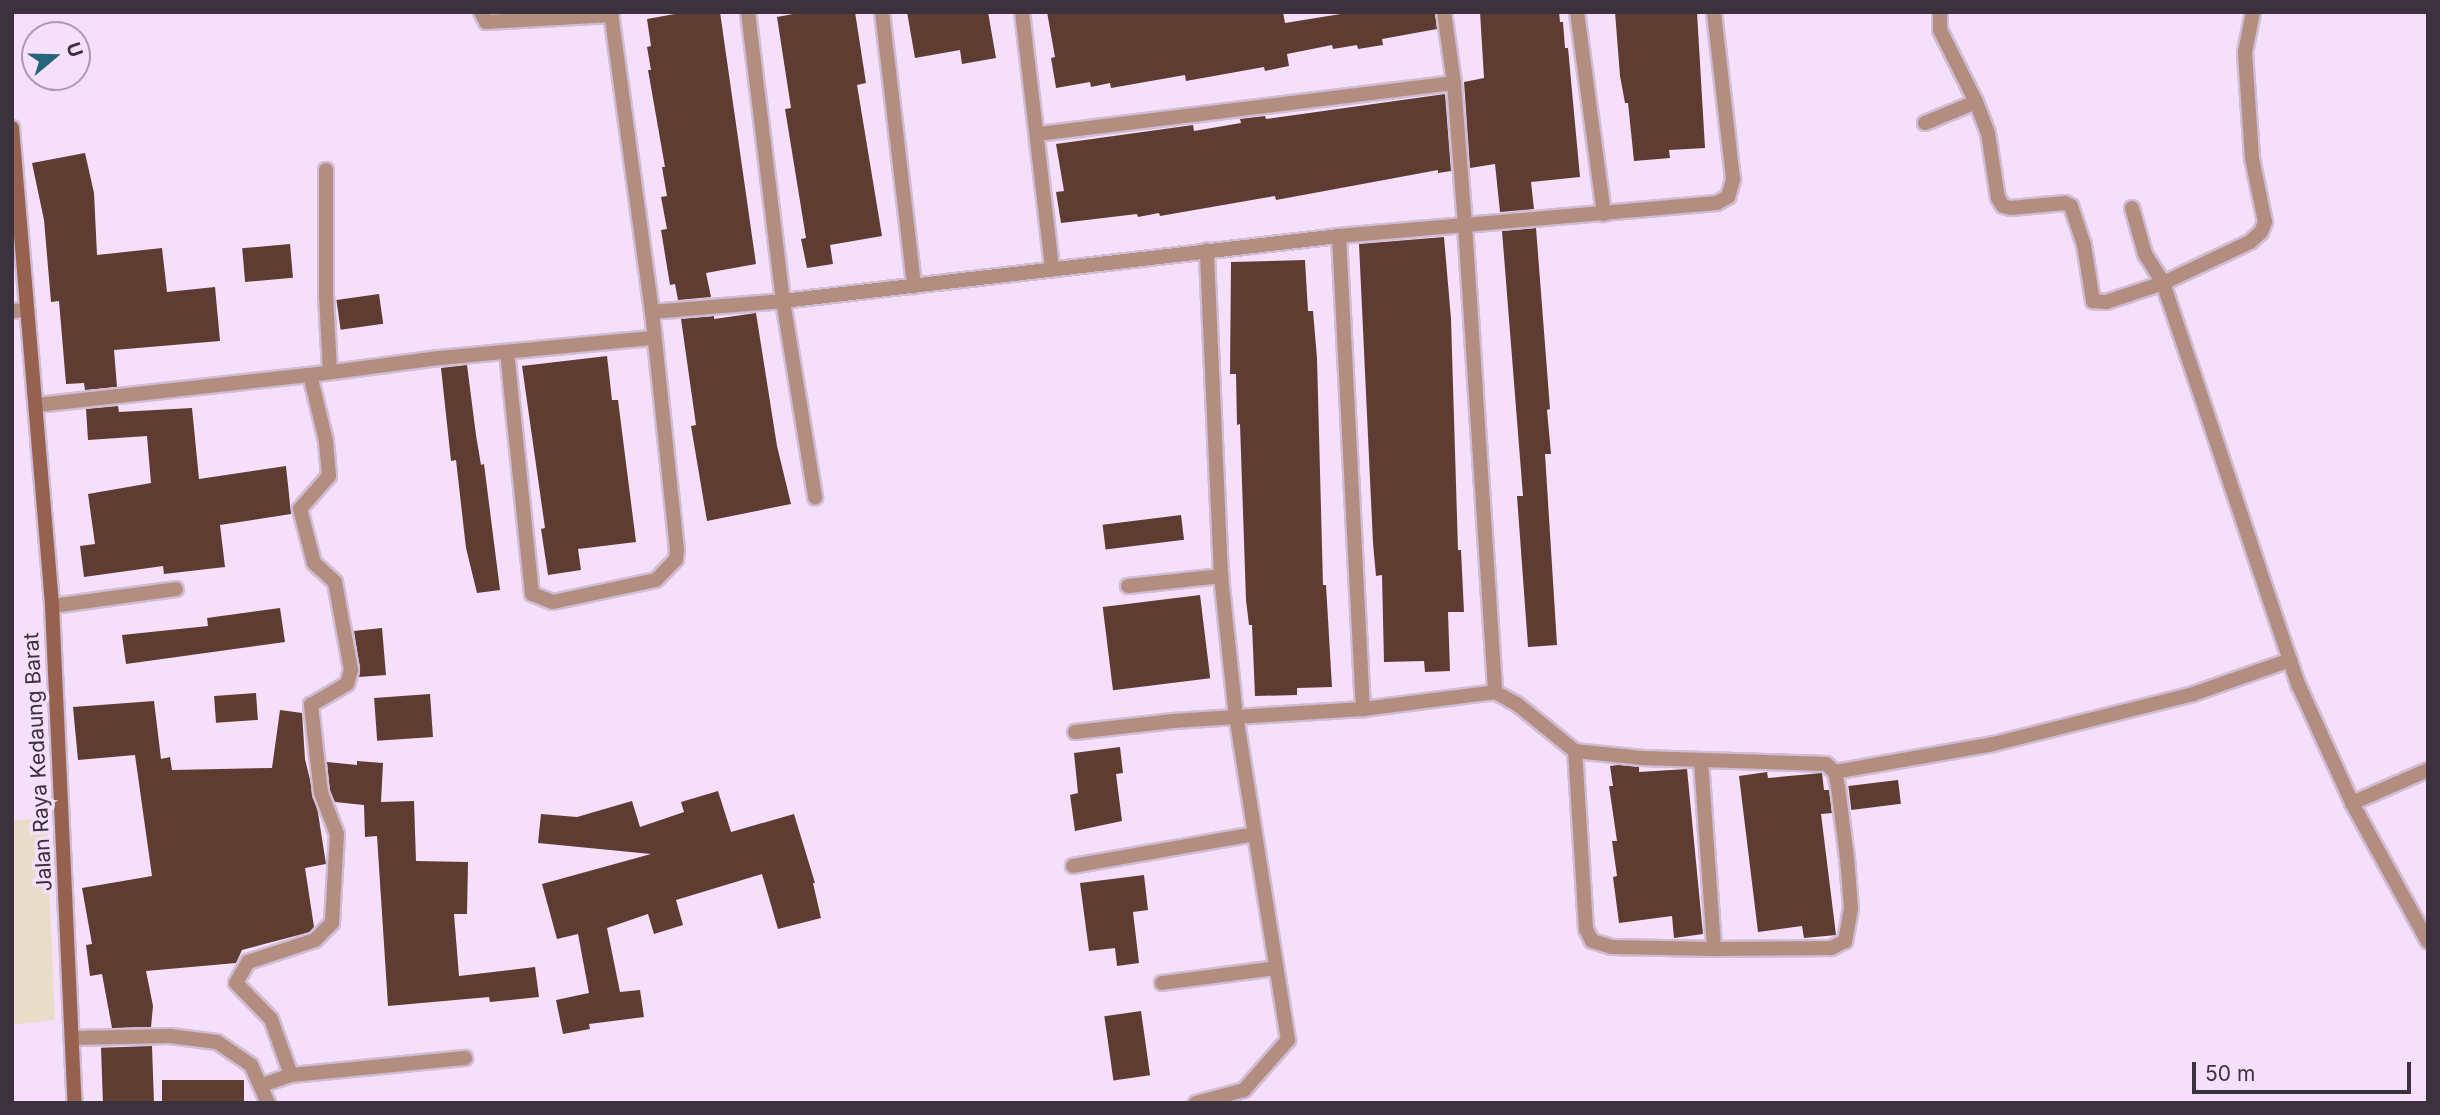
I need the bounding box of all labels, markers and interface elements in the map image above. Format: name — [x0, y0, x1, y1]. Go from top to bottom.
north arrow — [21, 21, 91, 91]
text: U — [61, 39, 88, 60]
street label: Jalan Raya Kedaung Barat — [19, 632, 57, 892]
scale bar — [2195, 1048, 2414, 1092]
text: 50 m — [2205, 1061, 2255, 1086]

